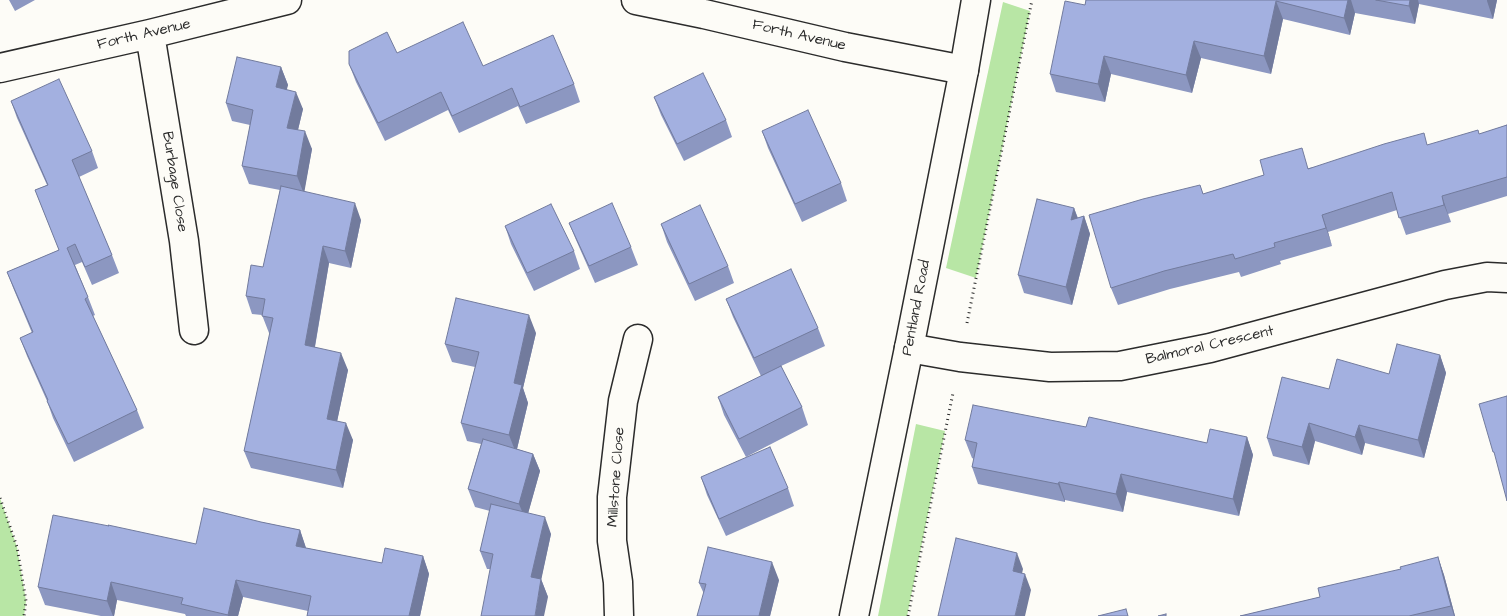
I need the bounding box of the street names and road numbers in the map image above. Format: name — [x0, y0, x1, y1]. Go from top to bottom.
street label: Forth Avenue — [96, 16, 192, 54]
street label: Forth Avenue — [751, 17, 847, 55]
street label: Burbage Close — [157, 130, 191, 234]
street label: Pentland Road — [899, 259, 935, 357]
street label: Balmoral Crescent — [1144, 323, 1276, 369]
street label: Millstone Close — [605, 426, 629, 528]

